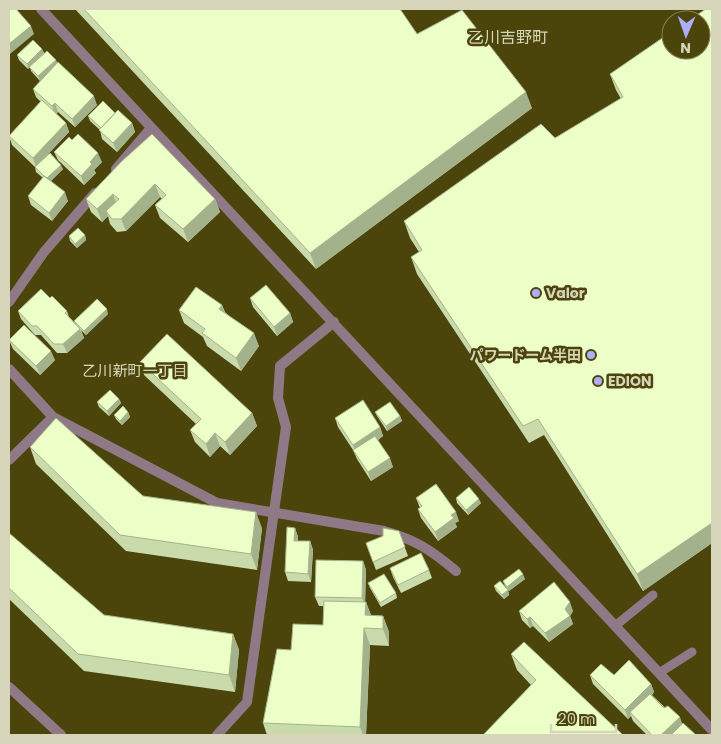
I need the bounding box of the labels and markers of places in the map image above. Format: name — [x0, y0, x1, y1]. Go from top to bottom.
place label: Valor — [546, 283, 585, 303]
marker: Valor — [530, 287, 542, 299]
place label: パワードーム半田 — [469, 345, 581, 365]
marker: パワードーム半田 — [585, 349, 597, 361]
place label: EDION — [608, 371, 651, 391]
marker: EDION — [592, 375, 604, 387]

